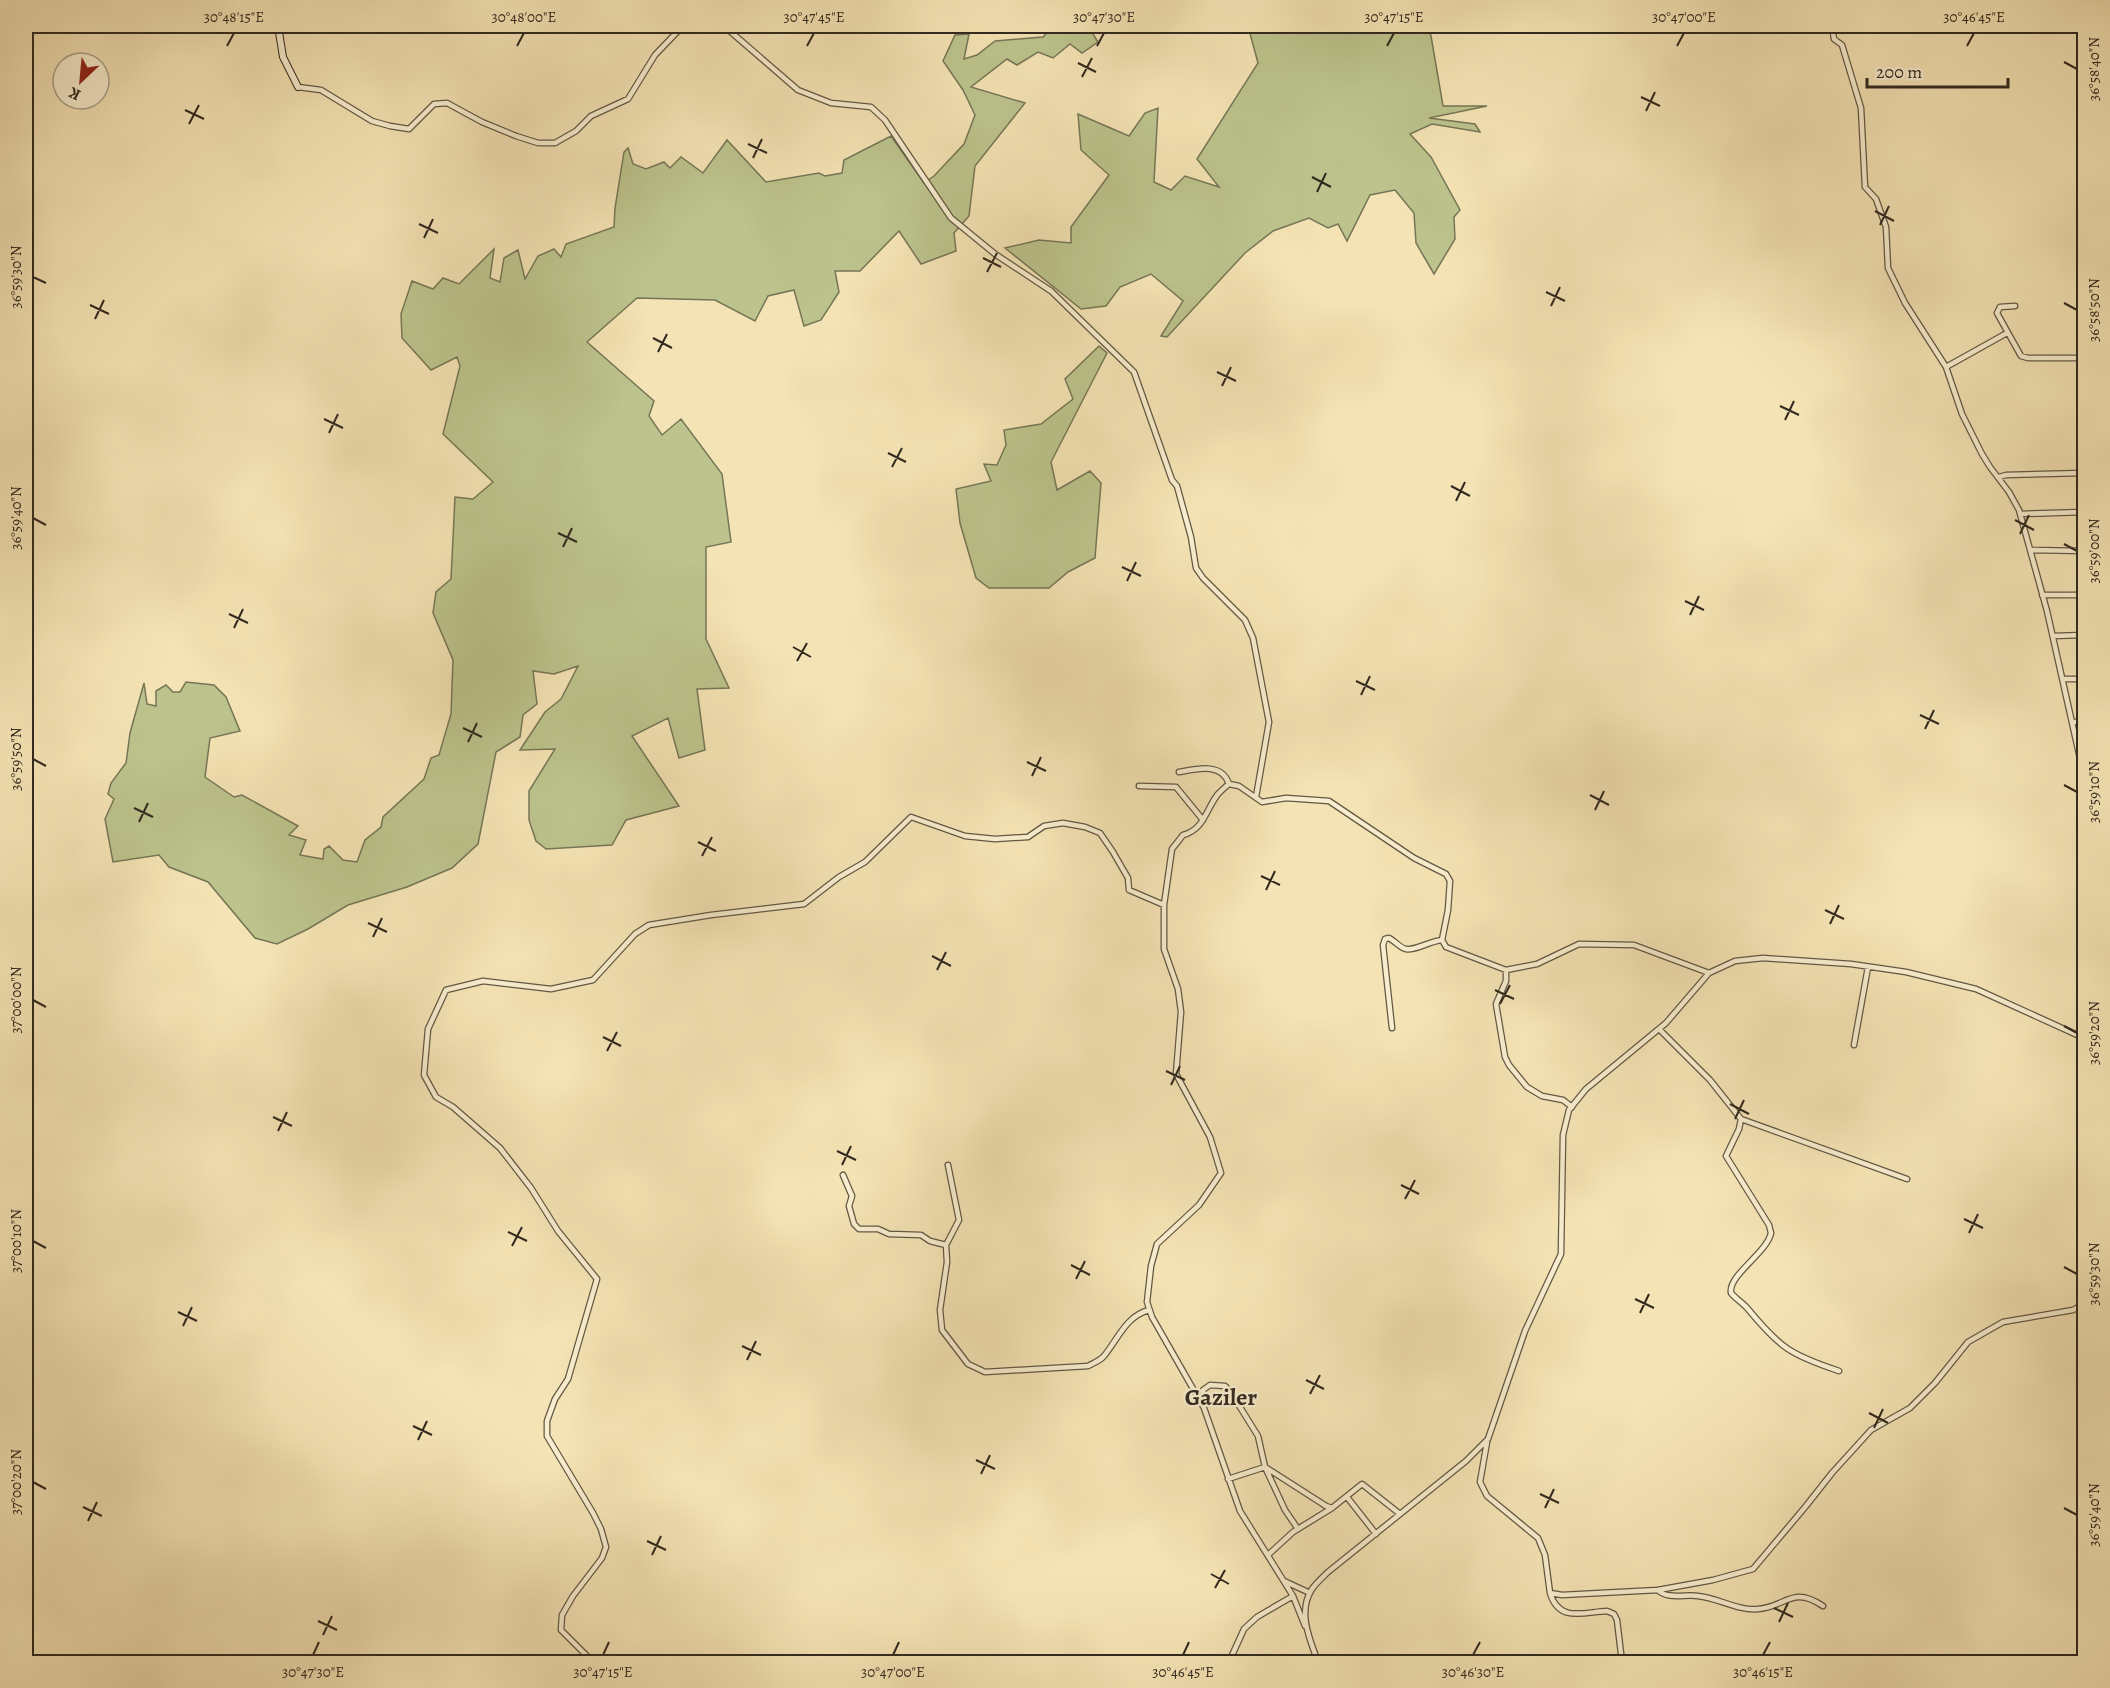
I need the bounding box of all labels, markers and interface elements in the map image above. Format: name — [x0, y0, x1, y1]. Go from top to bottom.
text: 30°48'15"E — [204, 7, 264, 27]
text: 30°48'00"E — [492, 7, 556, 27]
text: 30°47'45"E — [783, 7, 845, 27]
text: 30°47'30"E — [1073, 7, 1135, 27]
text: 30°47'15"E — [1364, 7, 1424, 27]
text: 30°47'00"E — [1652, 7, 1716, 27]
text: 30°46'45"E — [1943, 7, 2005, 27]
text: 36°58'40"N — [2084, 37, 2104, 101]
north arrow — [51, 51, 111, 111]
scale bar — [1867, 51, 2008, 89]
text: 200 m — [1876, 60, 1922, 84]
text: K — [65, 81, 84, 106]
text: 36°59'30"N — [6, 245, 26, 309]
text: 36°58'50"N — [2084, 278, 2104, 342]
text: 36°59'40"N — [6, 486, 26, 550]
text: 36°59'00"N — [2084, 518, 2104, 583]
text: 36°59'50"N — [6, 727, 26, 791]
text: 36°59'10"N — [2084, 761, 2104, 823]
text: 37°00'00"N — [6, 966, 26, 1033]
text: 36°59'20"N — [2084, 1001, 2104, 1065]
text: 37°00'10"N — [6, 1209, 26, 1273]
text: 36°59'30"N — [2084, 1242, 2104, 1306]
district label: Gaziler — [1185, 1381, 1257, 1413]
text: 37°00'20"N — [6, 1449, 26, 1515]
text: 36°59'40"N — [2084, 1483, 2104, 1547]
text: 30°47'30"E — [282, 1662, 344, 1682]
text: 30°47'15"E — [573, 1662, 633, 1682]
text: 30°47'00"E — [861, 1662, 925, 1682]
text: 30°46'45"E — [1152, 1662, 1214, 1682]
text: 30°46'30"E — [1442, 1662, 1504, 1682]
text: 30°46'15"E — [1733, 1662, 1793, 1682]

